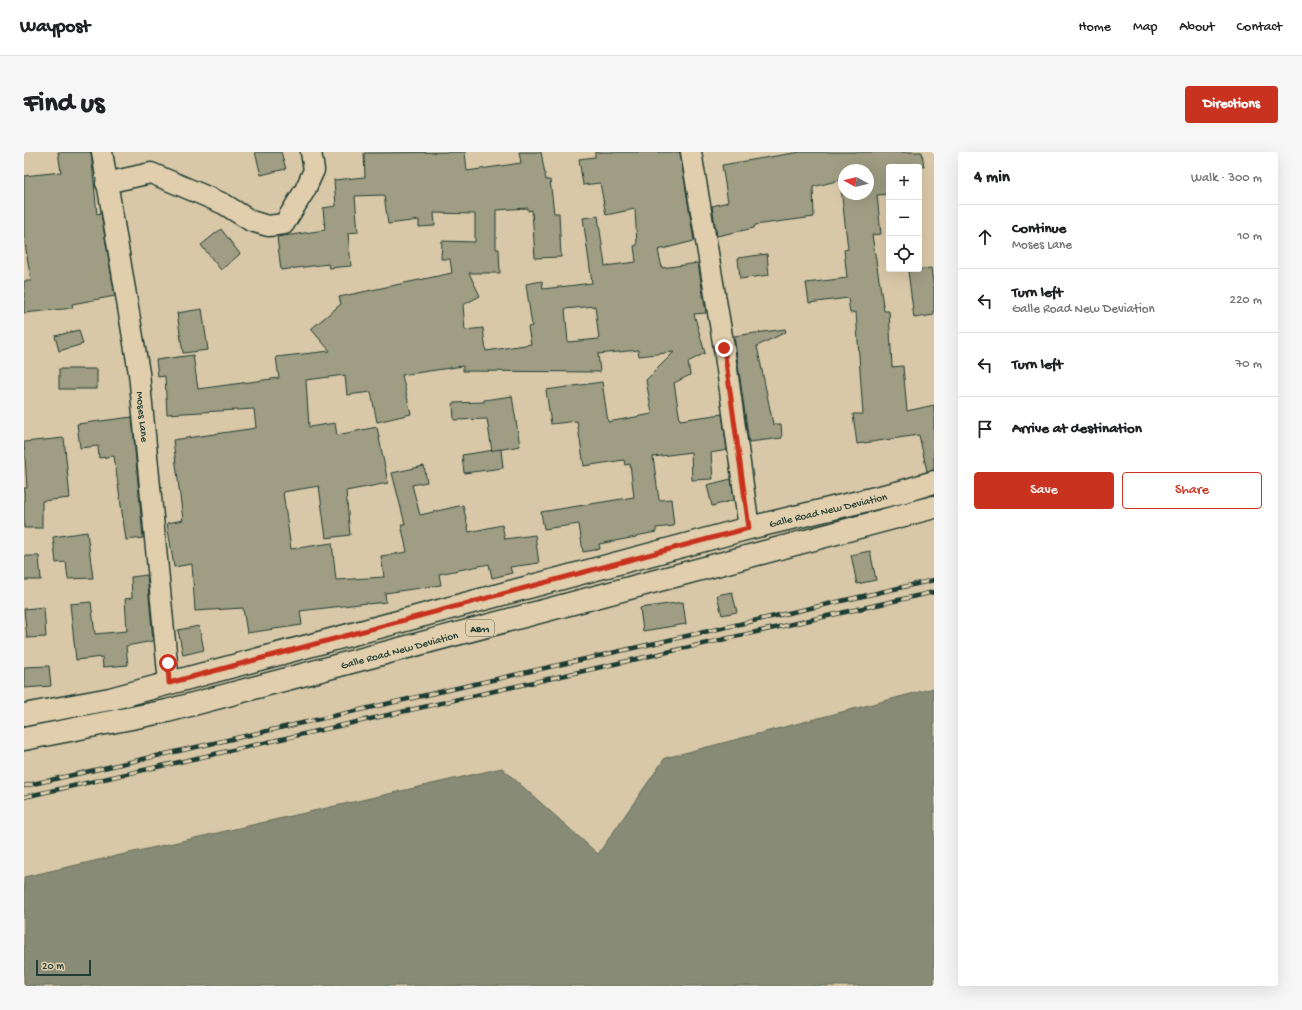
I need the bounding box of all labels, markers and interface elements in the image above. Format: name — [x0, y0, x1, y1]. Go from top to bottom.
text: Waypost — [20, 16, 90, 39]
text: Home — [1079, 19, 1111, 36]
text: Map — [1133, 19, 1157, 36]
text: About — [1179, 19, 1215, 36]
text: Contact — [1237, 19, 1282, 36]
button: Directions — [1185, 86, 1278, 123]
text: Find us — [24, 88, 104, 121]
north arrow — [838, 164, 874, 200]
map controls — [886, 164, 922, 272]
button: + — [886, 164, 922, 200]
text: 4 min — [974, 168, 1010, 188]
text: Walk · 300 m — [1191, 171, 1262, 186]
button: − — [886, 200, 922, 236]
text: Continue — [1012, 220, 1066, 238]
icon: ahead — [974, 226, 996, 248]
text: 10 m — [1237, 229, 1262, 244]
button: locate — [886, 236, 922, 272]
text: Moses Lane — [1012, 238, 1072, 253]
text: Turn left — [1012, 284, 1063, 302]
icon: left — [974, 290, 996, 312]
text: 220 m — [1230, 293, 1262, 308]
text: Galle Road New Deviation — [1012, 302, 1155, 317]
route end — [715, 339, 733, 357]
icon: left — [974, 354, 996, 376]
text: Turn left — [1012, 356, 1063, 374]
text: 70 m — [1236, 357, 1262, 372]
street label: Moses Lane — [133, 391, 150, 443]
icon: arrive — [974, 418, 996, 440]
text: Arrive at destination — [1012, 420, 1142, 438]
button: Save — [974, 472, 1114, 509]
button: Share — [1122, 472, 1262, 509]
street label: Galle Road New Deviation — [768, 491, 889, 531]
road number: AB11 — [466, 620, 494, 636]
street label: Galle Road New Deviation — [340, 630, 460, 673]
route start — [159, 654, 177, 672]
scale bar — [36, 958, 91, 977]
text: 20 m — [42, 961, 64, 973]

